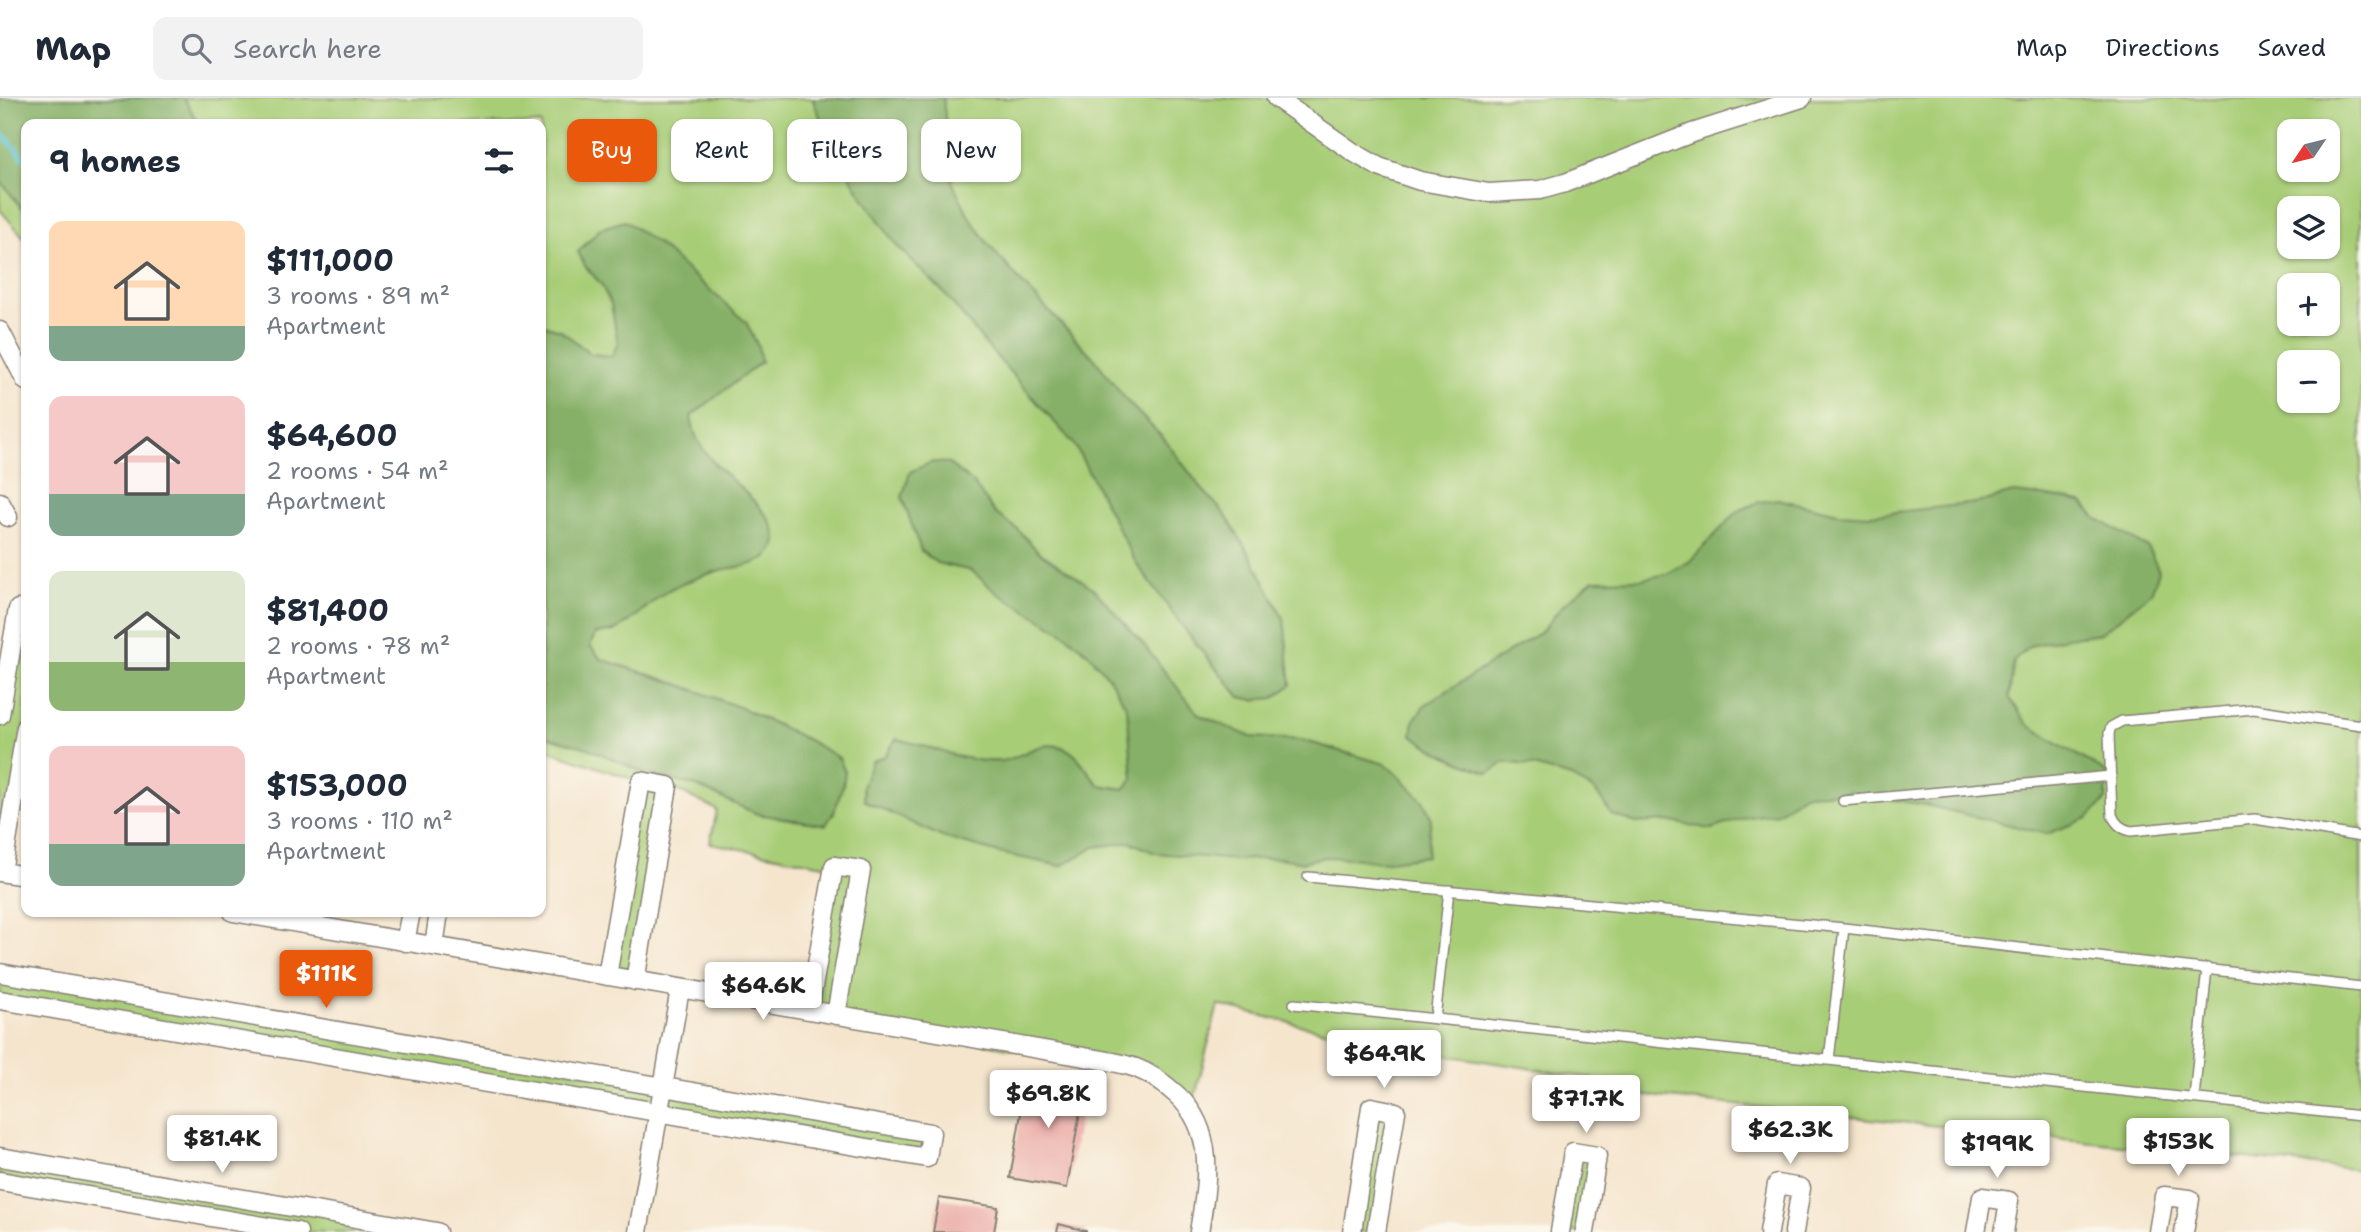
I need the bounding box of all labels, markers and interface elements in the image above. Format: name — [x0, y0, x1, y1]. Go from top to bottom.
search box — [153, 17, 643, 80]
text: Map — [35, 26, 111, 71]
icon: search — [177, 29, 215, 67]
text: Search here — [233, 31, 382, 66]
text: Map — [2016, 32, 2067, 64]
text: Directions — [2105, 32, 2220, 64]
text: Saved — [2258, 32, 2326, 64]
chip: Buy — [567, 119, 657, 182]
chip: Rent — [671, 119, 773, 182]
chip: Filters — [787, 119, 907, 182]
chip: New — [921, 119, 1021, 182]
north arrow — [2277, 119, 2340, 182]
map controls — [2277, 119, 2340, 413]
text: 9 homes — [49, 141, 181, 182]
icon: filters — [480, 142, 518, 180]
button: layers — [2277, 196, 2340, 259]
text: $111,000 — [266, 240, 394, 281]
icon: home — [105, 249, 189, 333]
button: + — [2277, 273, 2340, 336]
text: 3 rooms · 89 m² — [266, 281, 450, 311]
text: Apartment — [266, 311, 386, 341]
button: − — [2277, 350, 2340, 413]
text: $64,600 — [266, 415, 397, 456]
icon: home — [105, 424, 189, 508]
text: 2 rooms · 54 m² — [266, 456, 449, 486]
text: Apartment — [266, 486, 386, 516]
text: $81,400 — [266, 590, 389, 631]
icon: home — [105, 599, 189, 683]
text: 2 rooms · 78 m² — [266, 631, 450, 661]
text: Apartment — [266, 661, 386, 691]
text: $153,000 — [266, 765, 408, 806]
icon: home — [105, 774, 189, 858]
text: 3 rooms · 110 m² — [266, 806, 453, 836]
text: Apartment — [266, 836, 386, 866]
pin: $111K — [277, 950, 375, 1010]
text: $111K — [296, 958, 356, 988]
pin: $64.6K — [706, 962, 820, 1022]
text: $64.6K — [721, 970, 805, 1000]
pin: $64.9K — [1327, 1030, 1441, 1090]
text: $64.9K — [1343, 1038, 1425, 1068]
pin: $69.8K — [991, 1070, 1105, 1130]
pin: $71.7K — [1529, 1076, 1643, 1135]
text: $69.8K — [1006, 1078, 1090, 1108]
text: $71.7K — [1548, 1083, 1624, 1113]
pin: $62.3K — [1733, 1107, 1847, 1166]
text: $62.3K — [1747, 1114, 1833, 1144]
pin: $81.4K — [165, 1116, 279, 1175]
pin: $153K — [2129, 1118, 2227, 1178]
pin: $199K — [1948, 1121, 2046, 1180]
text: $81.4K — [183, 1123, 261, 1153]
text: $153K — [2142, 1126, 2214, 1156]
text: $199K — [1961, 1128, 2033, 1158]

